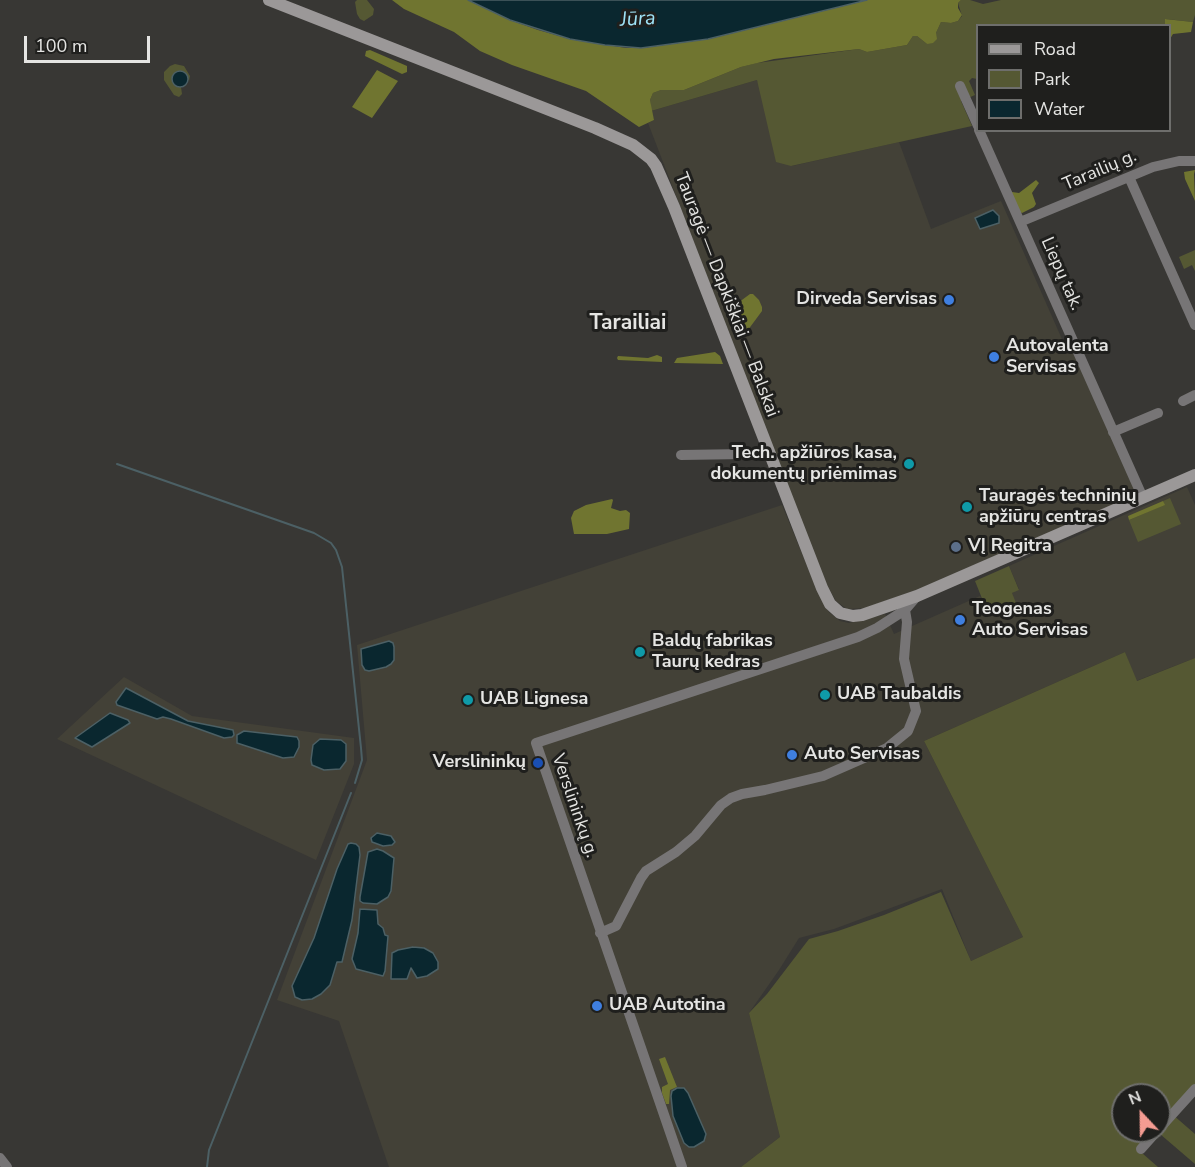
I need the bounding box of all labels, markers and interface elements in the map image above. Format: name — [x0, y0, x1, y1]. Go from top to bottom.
water label: Jūra — [620, 7, 656, 33]
scale bar — [27, 24, 153, 62]
legend — [976, 24, 1171, 132]
text: 100 m — [35, 34, 87, 58]
text: Road — [1034, 37, 1076, 61]
text: Park — [1034, 67, 1070, 91]
text: Water — [1034, 97, 1085, 121]
street label: Tarailių g. — [1060, 146, 1140, 196]
street label: Tauragė — Dapkiškiai — Balskai — [669, 170, 783, 420]
street label: Liepų tak. — [1035, 234, 1087, 314]
place label: Dirveda Servisas — [796, 289, 937, 311]
marker: Dirveda Servisas — [942, 293, 956, 307]
district label: Tarailiai — [590, 311, 666, 337]
place label: Autovalenta Servisas — [1006, 336, 1109, 378]
marker: Autovalenta Servisas — [987, 350, 1001, 364]
place label: Tech. apžiūros kasa, dokumentų priėmimas — [711, 443, 897, 486]
marker: Tech. apžiūros kasa, dokumentų priėmimas — [902, 457, 916, 471]
place label: Tauragės techninių apžiūrų centras — [979, 486, 1136, 528]
marker: Tauragės techninių apžiūrų centras — [960, 500, 974, 514]
place label: VĮ Regitra — [968, 536, 1052, 558]
marker: VĮ Regitra — [949, 540, 963, 554]
place label: Teogenas Auto Servisas — [972, 599, 1088, 642]
marker: Teogenas Auto Servisas — [953, 613, 967, 627]
place label: Baldų fabrikas Taurų kedras — [652, 631, 773, 674]
marker: Baldų fabrikas Taurų kedras — [633, 645, 647, 659]
place label: UAB Taubaldis — [837, 684, 961, 706]
marker: UAB Taubaldis — [818, 688, 832, 702]
place label: UAB Lignesa — [480, 689, 588, 711]
marker: UAB Lignesa — [461, 693, 475, 707]
place label: Auto Servisas — [804, 744, 920, 766]
marker: Auto Servisas — [785, 748, 799, 762]
street label: Verslininkų g. — [546, 751, 602, 861]
place label: Verslininkų — [433, 752, 526, 774]
marker: Verslininkų — [531, 756, 545, 770]
place label: UAB Autotina — [609, 995, 726, 1017]
marker: UAB Autotina — [590, 999, 604, 1013]
north arrow — [1111, 1083, 1171, 1143]
text: N — [1125, 1086, 1145, 1111]

